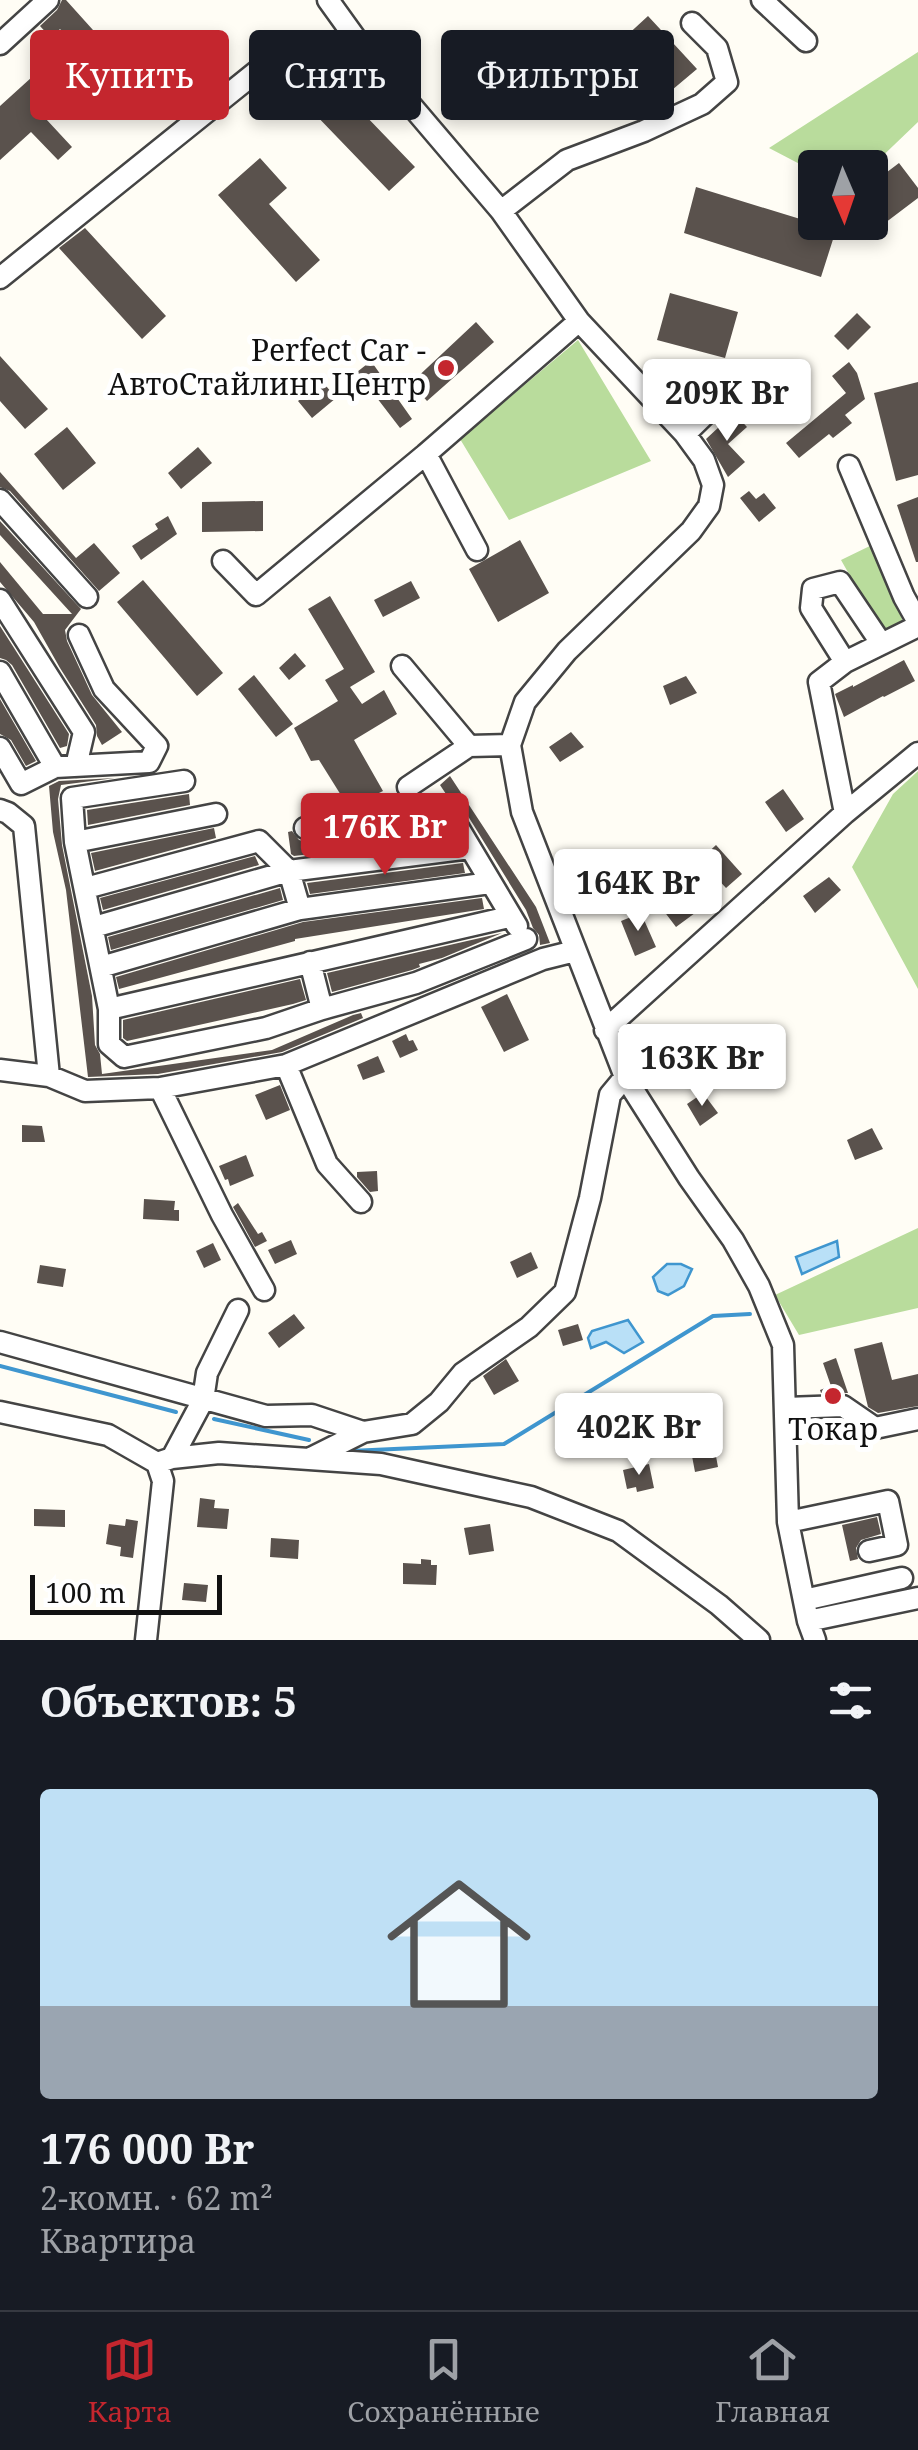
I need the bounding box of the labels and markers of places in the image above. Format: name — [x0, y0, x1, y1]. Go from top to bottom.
place label: Perfect Car - АвтоСтайлинг Центр — [108, 329, 426, 404]
marker: Perfect Car - АвтоСтайлинг Центр — [435, 357, 457, 379]
pin: 209K Br — [635, 359, 819, 444]
pin: 176K Br — [293, 793, 477, 878]
pin: 164K Br — [546, 849, 730, 934]
pin: 163K Br — [610, 1024, 794, 1109]
marker: Токар — [822, 1385, 844, 1407]
pin: 402K Br — [547, 1393, 731, 1478]
place label: Токар — [788, 1408, 878, 1449]

